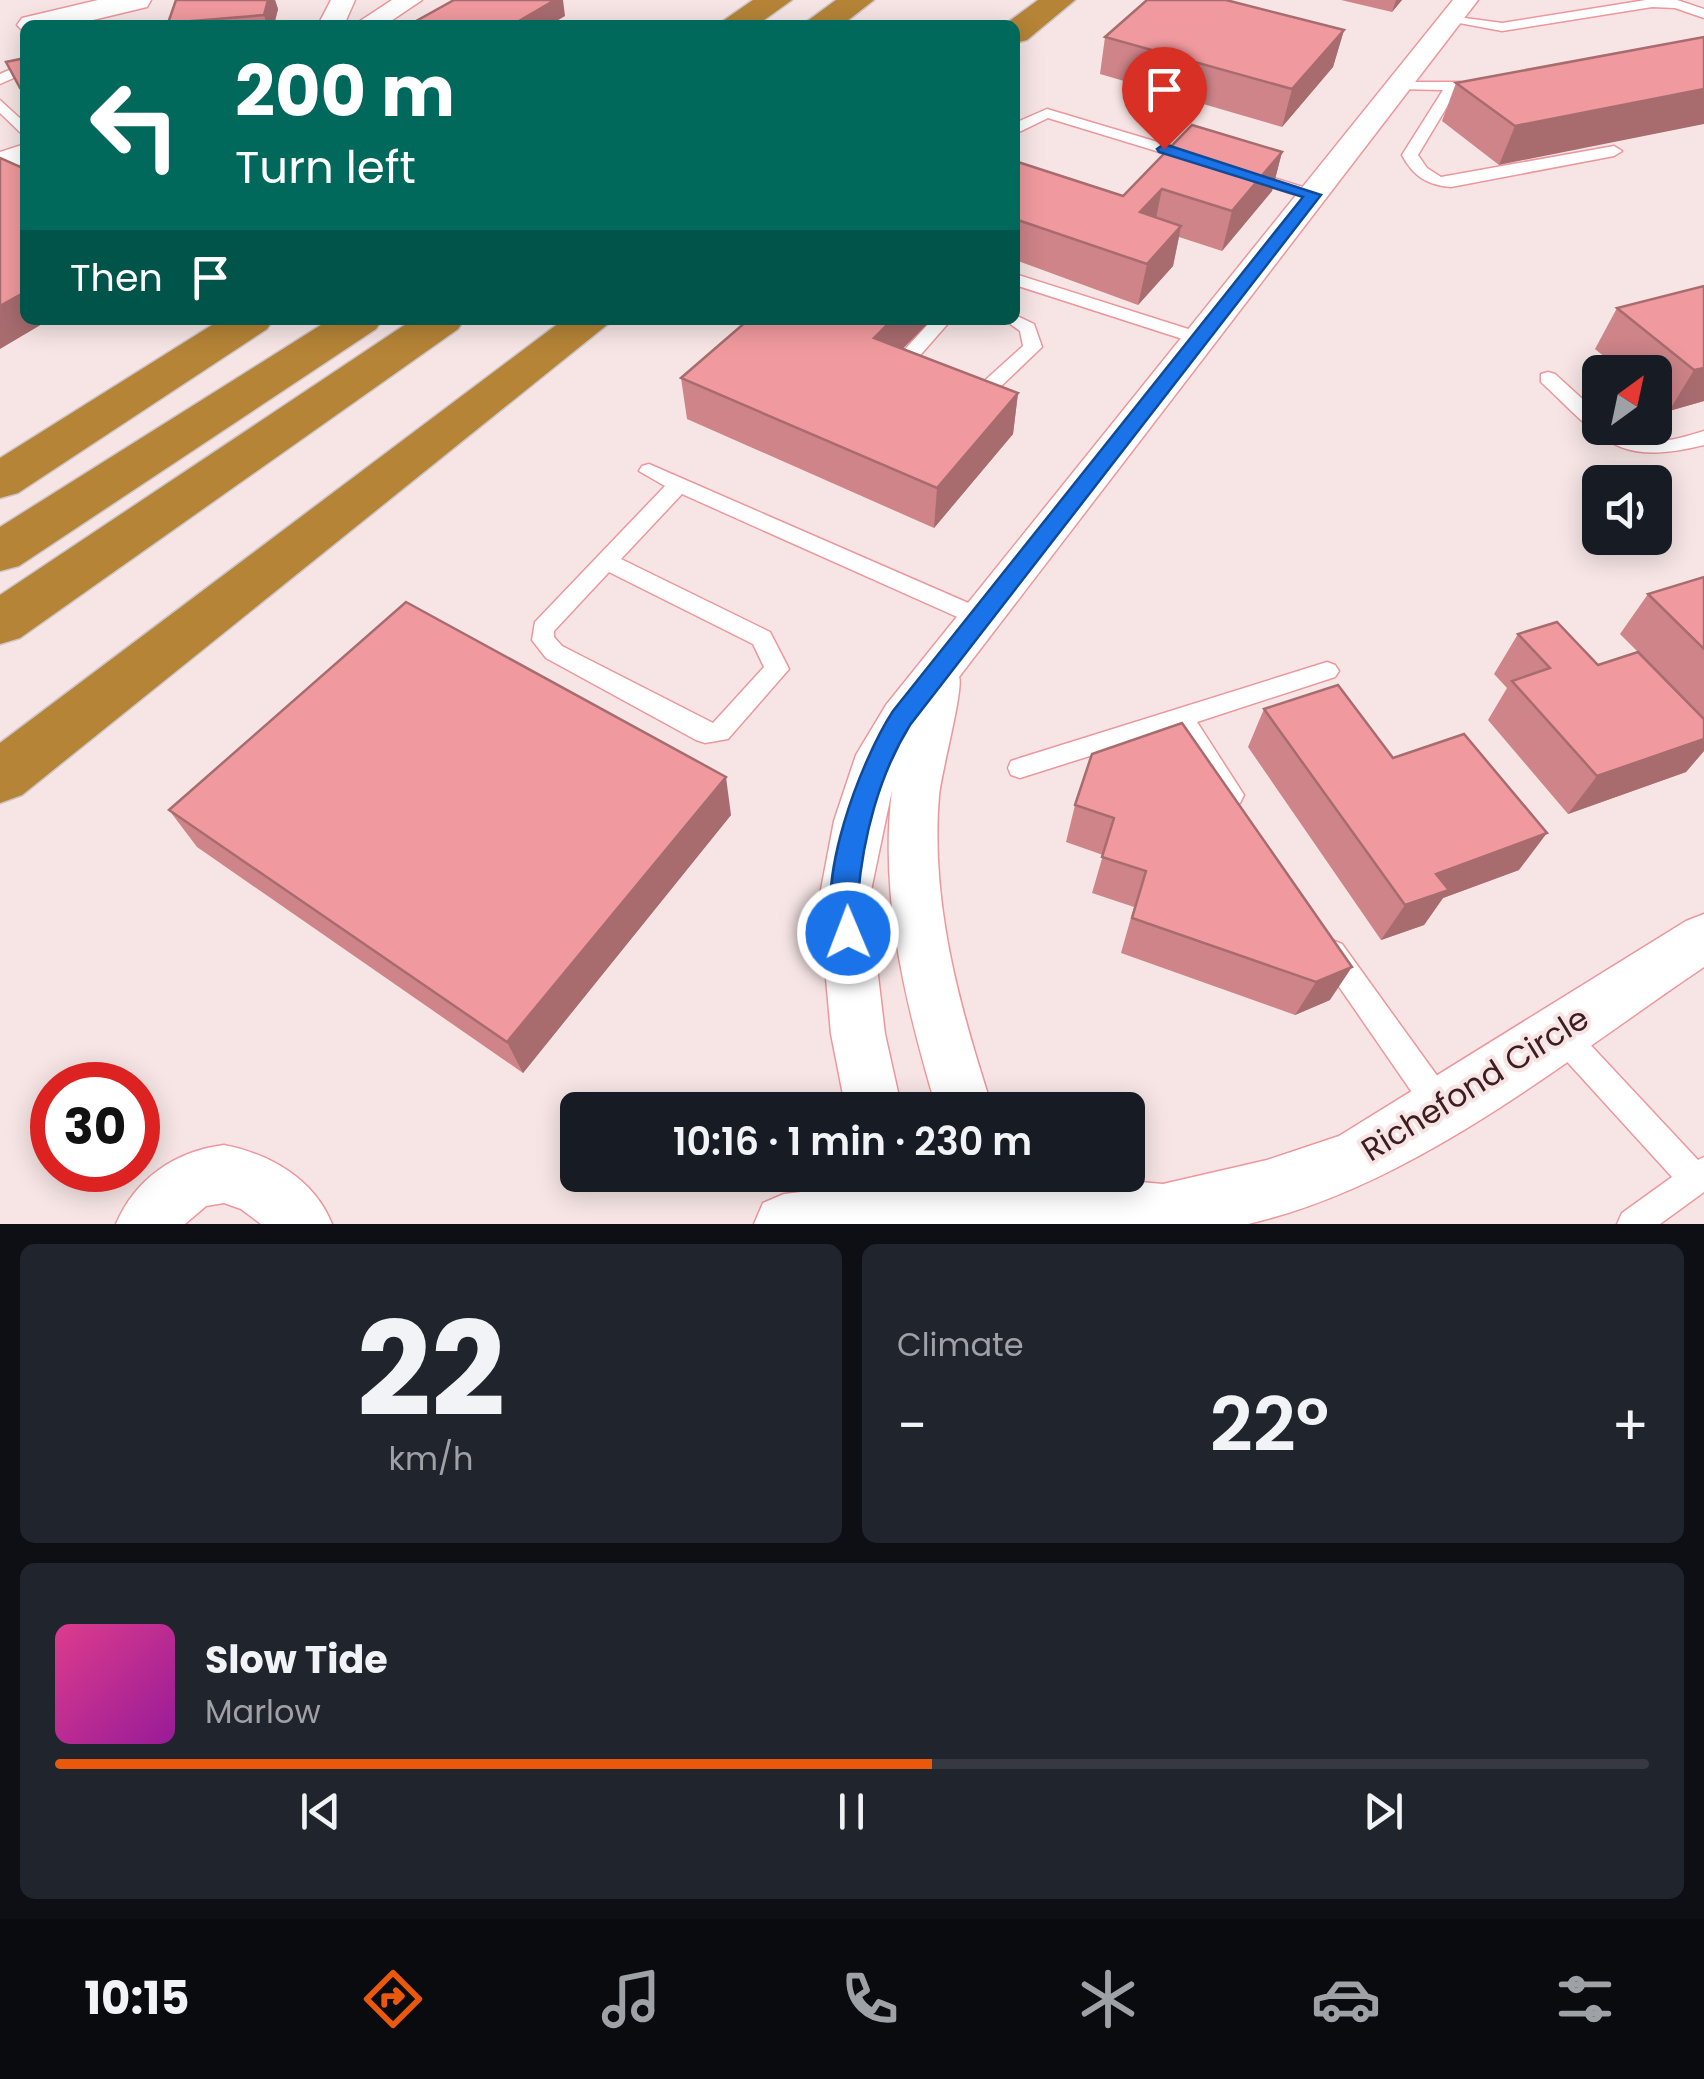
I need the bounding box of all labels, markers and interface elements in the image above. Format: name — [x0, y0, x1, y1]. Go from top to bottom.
text: 200 m — [235, 42, 455, 141]
pin — [1122, 47, 1207, 150]
icon: left — [70, 60, 200, 190]
icon: arrive — [1137, 62, 1192, 117]
text: Turn left — [235, 136, 416, 199]
icon: arrive — [183, 250, 238, 305]
text: Then — [70, 251, 163, 304]
north arrow — [1582, 355, 1672, 445]
map controls — [1582, 355, 1672, 555]
button: sound — [1582, 465, 1672, 555]
position arrow — [796, 881, 900, 985]
street label: Richefond Circle — [1352, 996, 1597, 1172]
speed limit sign: 30 — [30, 1062, 160, 1192]
text: 10:16 · 1 min · 230 m — [673, 1115, 1032, 1168]
text: 22 — [357, 1278, 505, 1461]
text: Climate — [897, 1322, 1024, 1367]
text: 22° — [1210, 1372, 1329, 1477]
text: − — [897, 1387, 927, 1464]
text: + — [1611, 1387, 1649, 1464]
text: km/h — [388, 1436, 474, 1481]
text: Slow Tide — [205, 1633, 388, 1686]
text: Marlow — [205, 1689, 321, 1734]
icon: previous — [293, 1784, 348, 1839]
icon: pause — [824, 1784, 879, 1839]
icon: next — [1356, 1784, 1411, 1839]
icon: directions — [358, 1964, 428, 2034]
icon: music — [596, 1964, 666, 2034]
icon: phone — [835, 1964, 905, 2034]
icon: climate — [1073, 1964, 1143, 2034]
icon: car — [1311, 1964, 1381, 2034]
icon: filters — [1550, 1964, 1620, 2034]
text: 10:15 — [84, 1967, 189, 2030]

